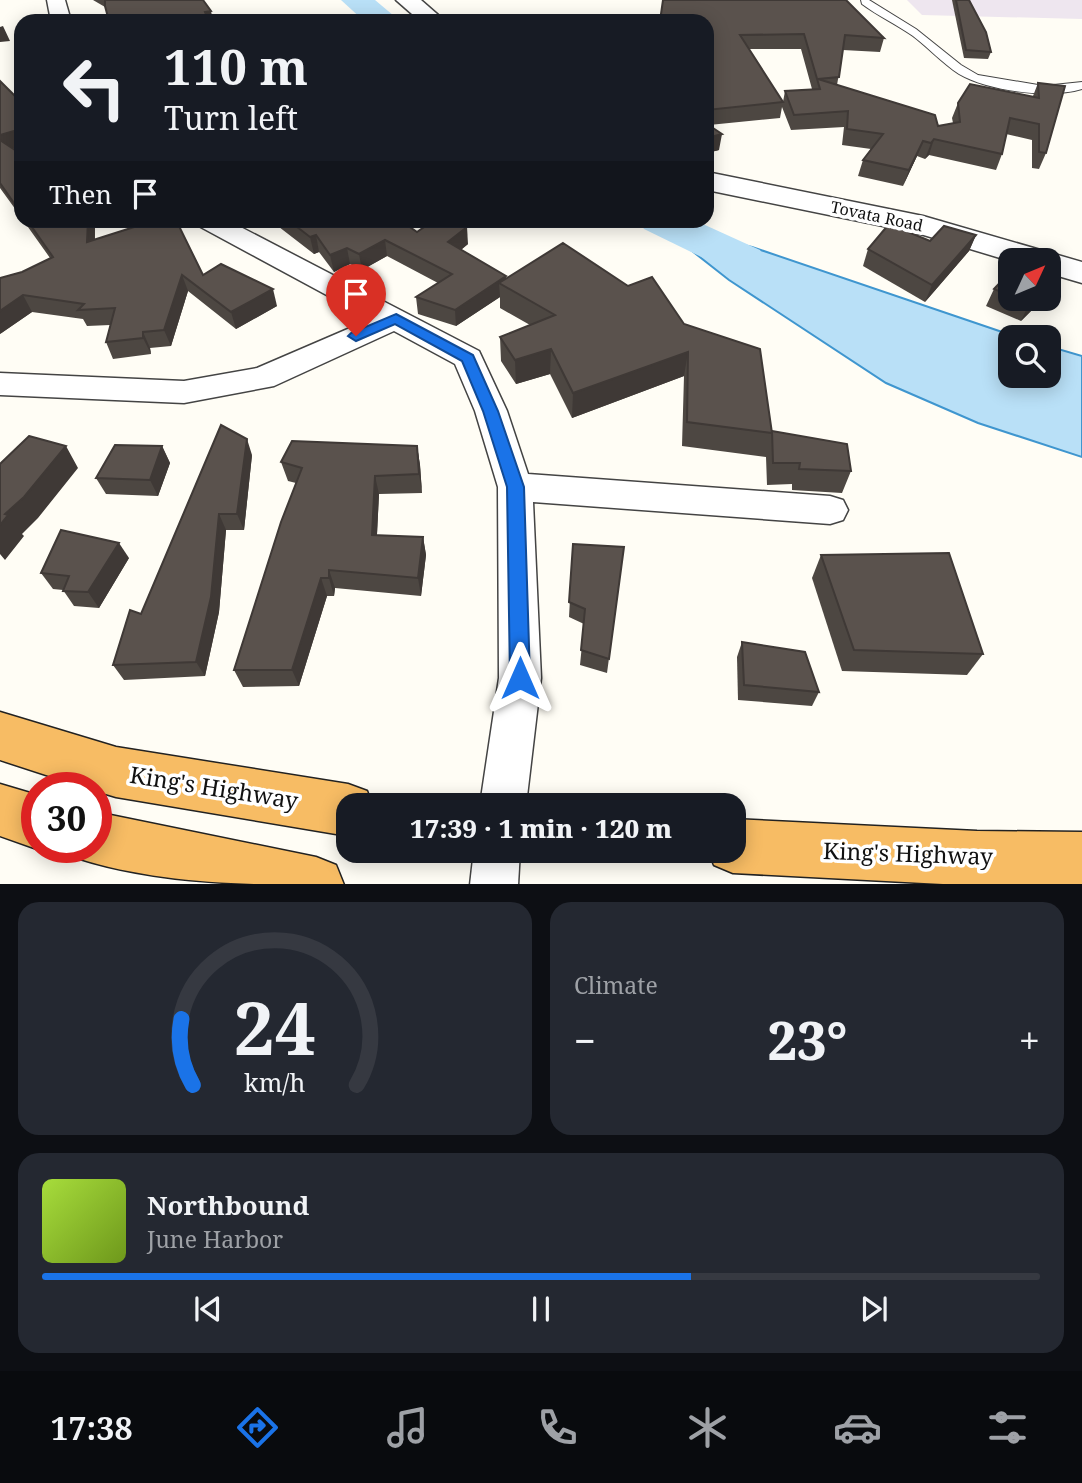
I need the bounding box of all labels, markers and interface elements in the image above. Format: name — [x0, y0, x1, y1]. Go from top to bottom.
text: 110 m — [164, 33, 308, 99]
icon: left — [49, 42, 140, 133]
text: Turn left — [164, 96, 298, 139]
icon: arrive — [126, 175, 164, 213]
text: Then — [49, 176, 112, 212]
street label: Tovata Road — [829, 195, 925, 237]
north arrow — [998, 248, 1060, 312]
map controls — [998, 248, 1061, 388]
pin — [326, 264, 386, 336]
icon: arrive — [337, 275, 375, 313]
button: search — [998, 325, 1061, 388]
position arrow — [483, 641, 557, 715]
street label: King's Highway — [128, 758, 301, 816]
speed limit sign: 30 — [21, 772, 112, 863]
text: 17:39 · 1 min · 120 m — [410, 810, 672, 846]
street label: King's Highway — [823, 834, 994, 872]
text: Climate — [574, 969, 658, 1001]
text: 24 — [234, 977, 316, 1076]
text: 23° — [767, 1004, 847, 1075]
text: − — [574, 1014, 596, 1066]
text: + — [1019, 1014, 1040, 1066]
text: km/h — [244, 1064, 306, 1098]
text: Northbound — [147, 1187, 309, 1223]
text: June Harbor — [147, 1223, 283, 1255]
icon: previous — [189, 1290, 227, 1328]
icon: pause — [522, 1290, 560, 1328]
icon: next — [855, 1290, 893, 1328]
icon: directions — [233, 1403, 282, 1452]
icon: music — [383, 1403, 432, 1452]
icon: phone — [533, 1403, 582, 1452]
icon: climate — [683, 1403, 732, 1452]
icon: car — [833, 1403, 882, 1452]
icon: filters — [983, 1403, 1032, 1452]
text: 17:38 — [50, 1406, 132, 1449]

